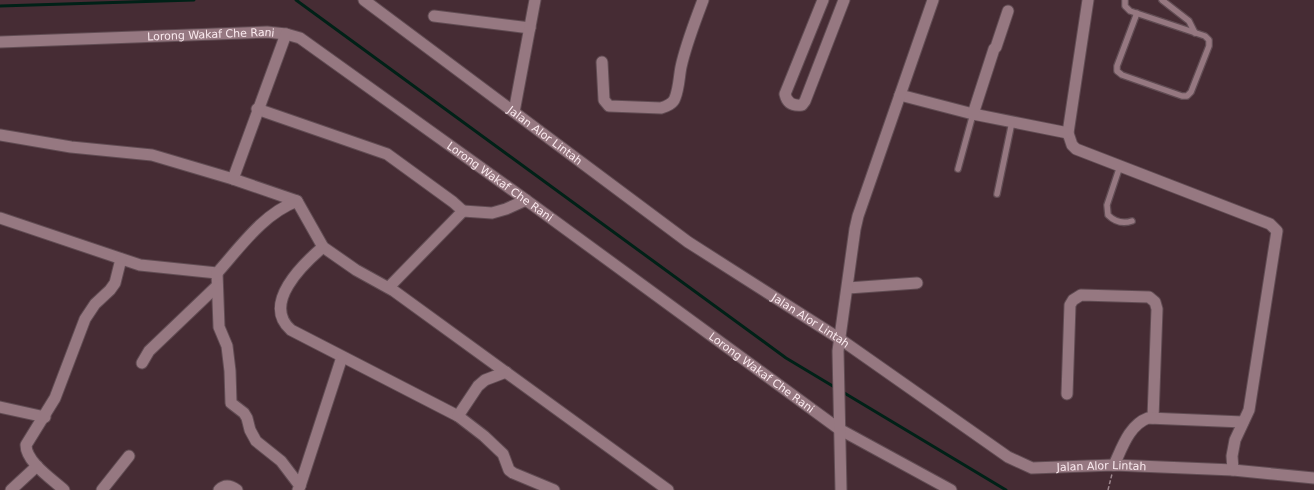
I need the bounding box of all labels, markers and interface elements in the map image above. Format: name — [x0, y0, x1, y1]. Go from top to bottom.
street label: Lorong Wakaf Che Rani — [147, 26, 275, 43]
street label: Jalan Alor Lintah — [504, 103, 585, 168]
street label: Lorong Wakaf Che Rani — [444, 139, 555, 224]
street label: Jalan Alor Lintah — [768, 291, 852, 351]
street label: Lorong Wakaf Che Rani — [706, 330, 817, 416]
street label: Jalan Alor Lintah — [1055, 459, 1147, 474]

